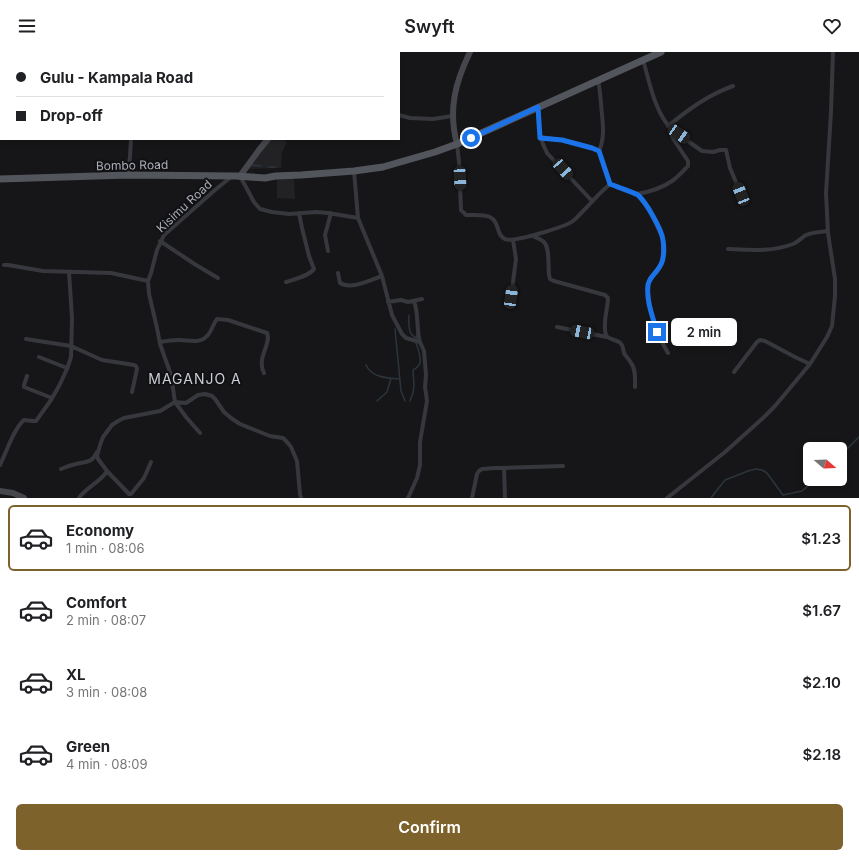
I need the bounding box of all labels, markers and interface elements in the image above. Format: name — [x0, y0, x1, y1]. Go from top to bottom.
icon: menu — [16, 15, 38, 37]
icon: heart — [821, 15, 843, 37]
text: Swyft — [404, 16, 455, 37]
text: Gulu - Kampala Road — [40, 68, 193, 87]
text: Drop-off — [40, 106, 103, 125]
car — [666, 122, 692, 146]
route start — [462, 129, 480, 147]
car — [551, 156, 575, 182]
street label: Bombo Road — [96, 157, 168, 173]
car — [453, 166, 467, 190]
street label: Kisimu Road — [153, 177, 215, 235]
car — [731, 181, 751, 207]
car — [503, 284, 519, 310]
callout: 2 min — [671, 318, 737, 346]
route end — [648, 323, 666, 341]
car — [569, 324, 595, 340]
text: 2 min — [687, 324, 721, 340]
district label: MAGANJO A — [148, 370, 242, 387]
north arrow — [803, 442, 847, 486]
map controls — [803, 442, 847, 486]
icon: car — [18, 520, 54, 556]
text: Economy — [66, 521, 134, 540]
text: $1.23 — [801, 529, 841, 548]
text: 1 min · 08:06 — [66, 540, 144, 556]
icon: car — [18, 592, 54, 628]
text: Comfort — [66, 593, 127, 612]
text: $1.67 — [802, 601, 841, 620]
text: 2 min · 08:07 — [66, 612, 146, 628]
icon: car — [18, 664, 54, 700]
text: XL — [66, 665, 86, 684]
text: $2.10 — [802, 673, 841, 692]
text: 3 min · 08:08 — [66, 684, 147, 700]
icon: car — [18, 736, 54, 772]
text: Green — [66, 737, 110, 756]
text: $2.18 — [803, 745, 841, 764]
text: 4 min · 08:09 — [66, 756, 148, 772]
button: Confirm — [16, 804, 843, 850]

